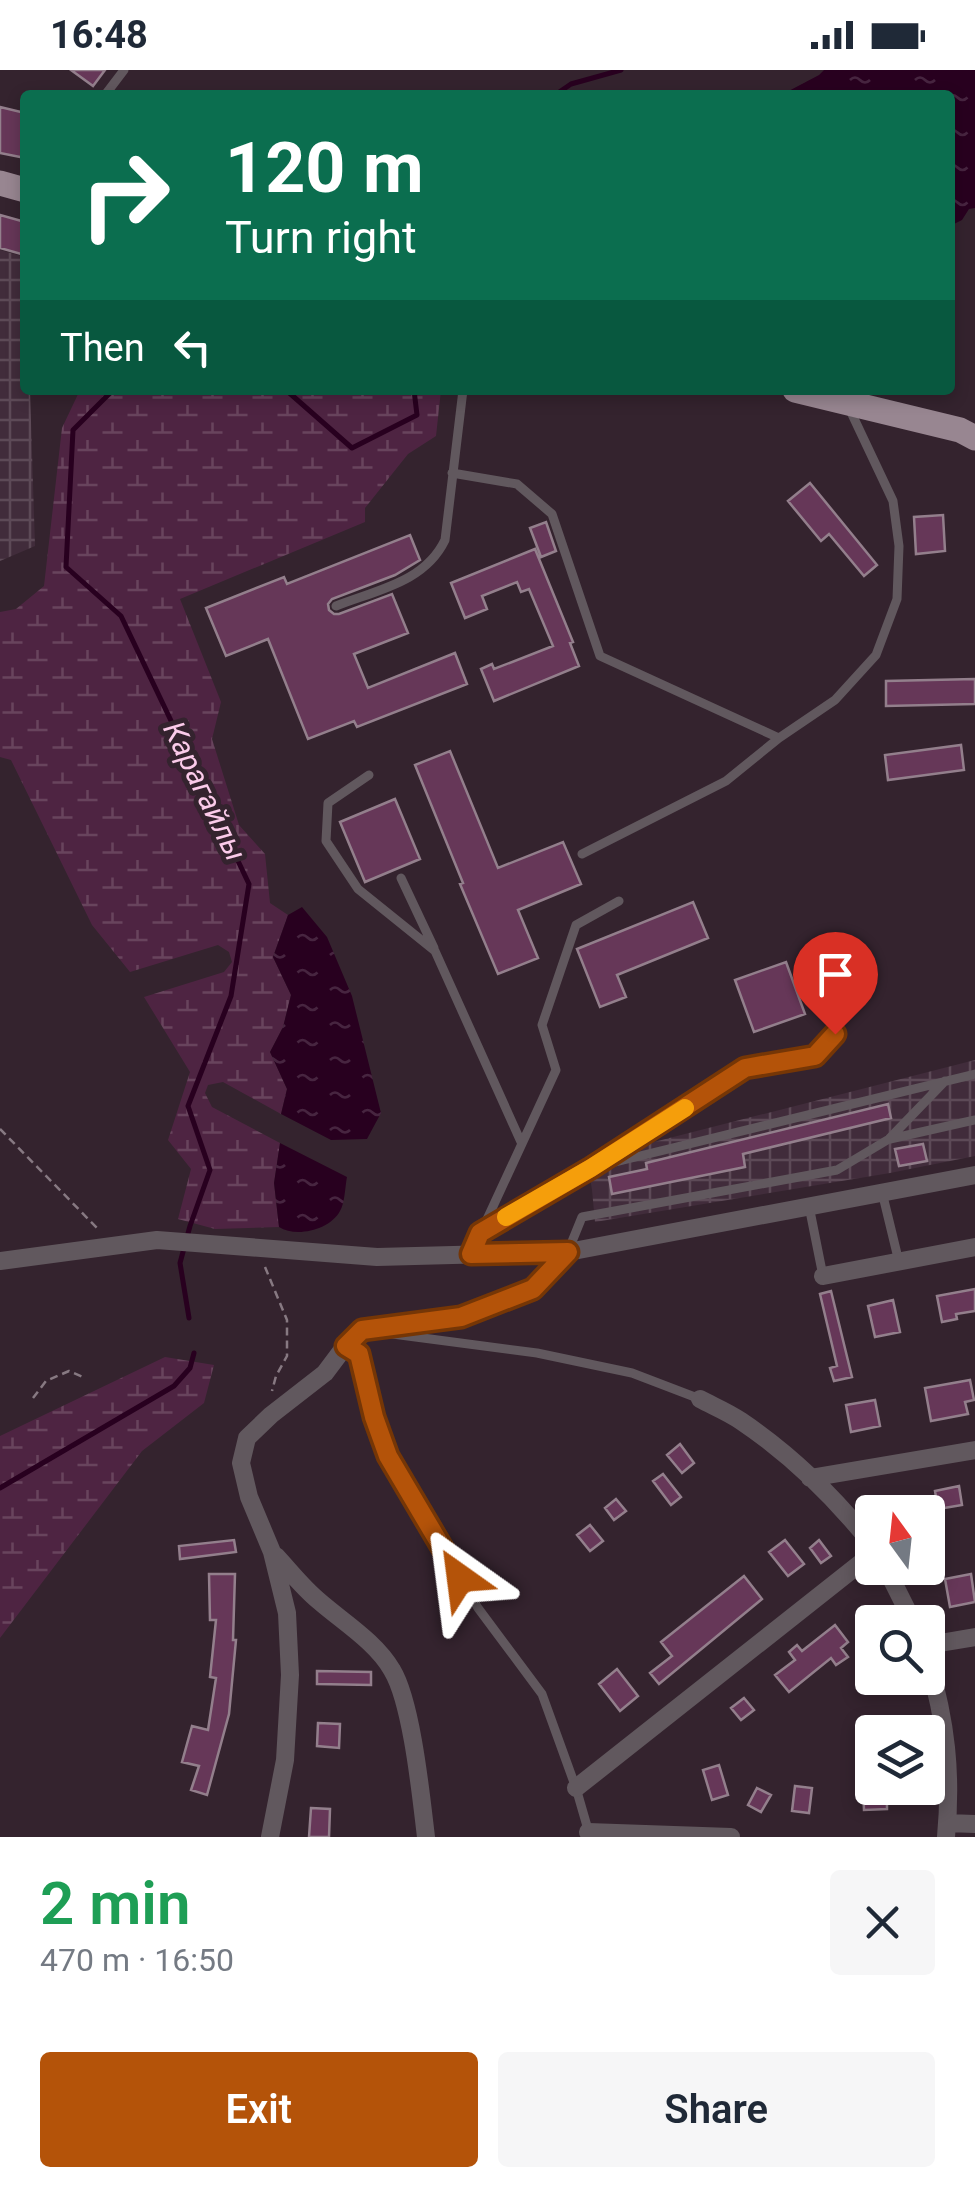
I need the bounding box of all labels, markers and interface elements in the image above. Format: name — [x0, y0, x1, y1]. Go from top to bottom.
text: 16:48 — [50, 13, 148, 57]
text: 120 m — [225, 127, 424, 209]
icon: right — [60, 130, 190, 260]
text: Turn right — [225, 211, 417, 264]
icon: left — [165, 320, 220, 375]
text: Then — [60, 326, 145, 370]
water label: Карагайлы — [156, 715, 254, 867]
pin — [793, 932, 878, 1035]
icon: arrive — [808, 947, 863, 1002]
north arrow — [855, 1495, 945, 1585]
map controls — [855, 1495, 945, 1805]
position arrow — [408, 1526, 512, 1630]
button: search — [855, 1605, 945, 1695]
button: layers — [855, 1715, 945, 1805]
text: 2 min — [40, 1868, 190, 1939]
button: close — [830, 1870, 935, 1975]
text: 470 m · 16:50 — [40, 1941, 234, 1979]
button: Exit — [40, 2052, 478, 2167]
button: Share — [498, 2052, 935, 2167]

